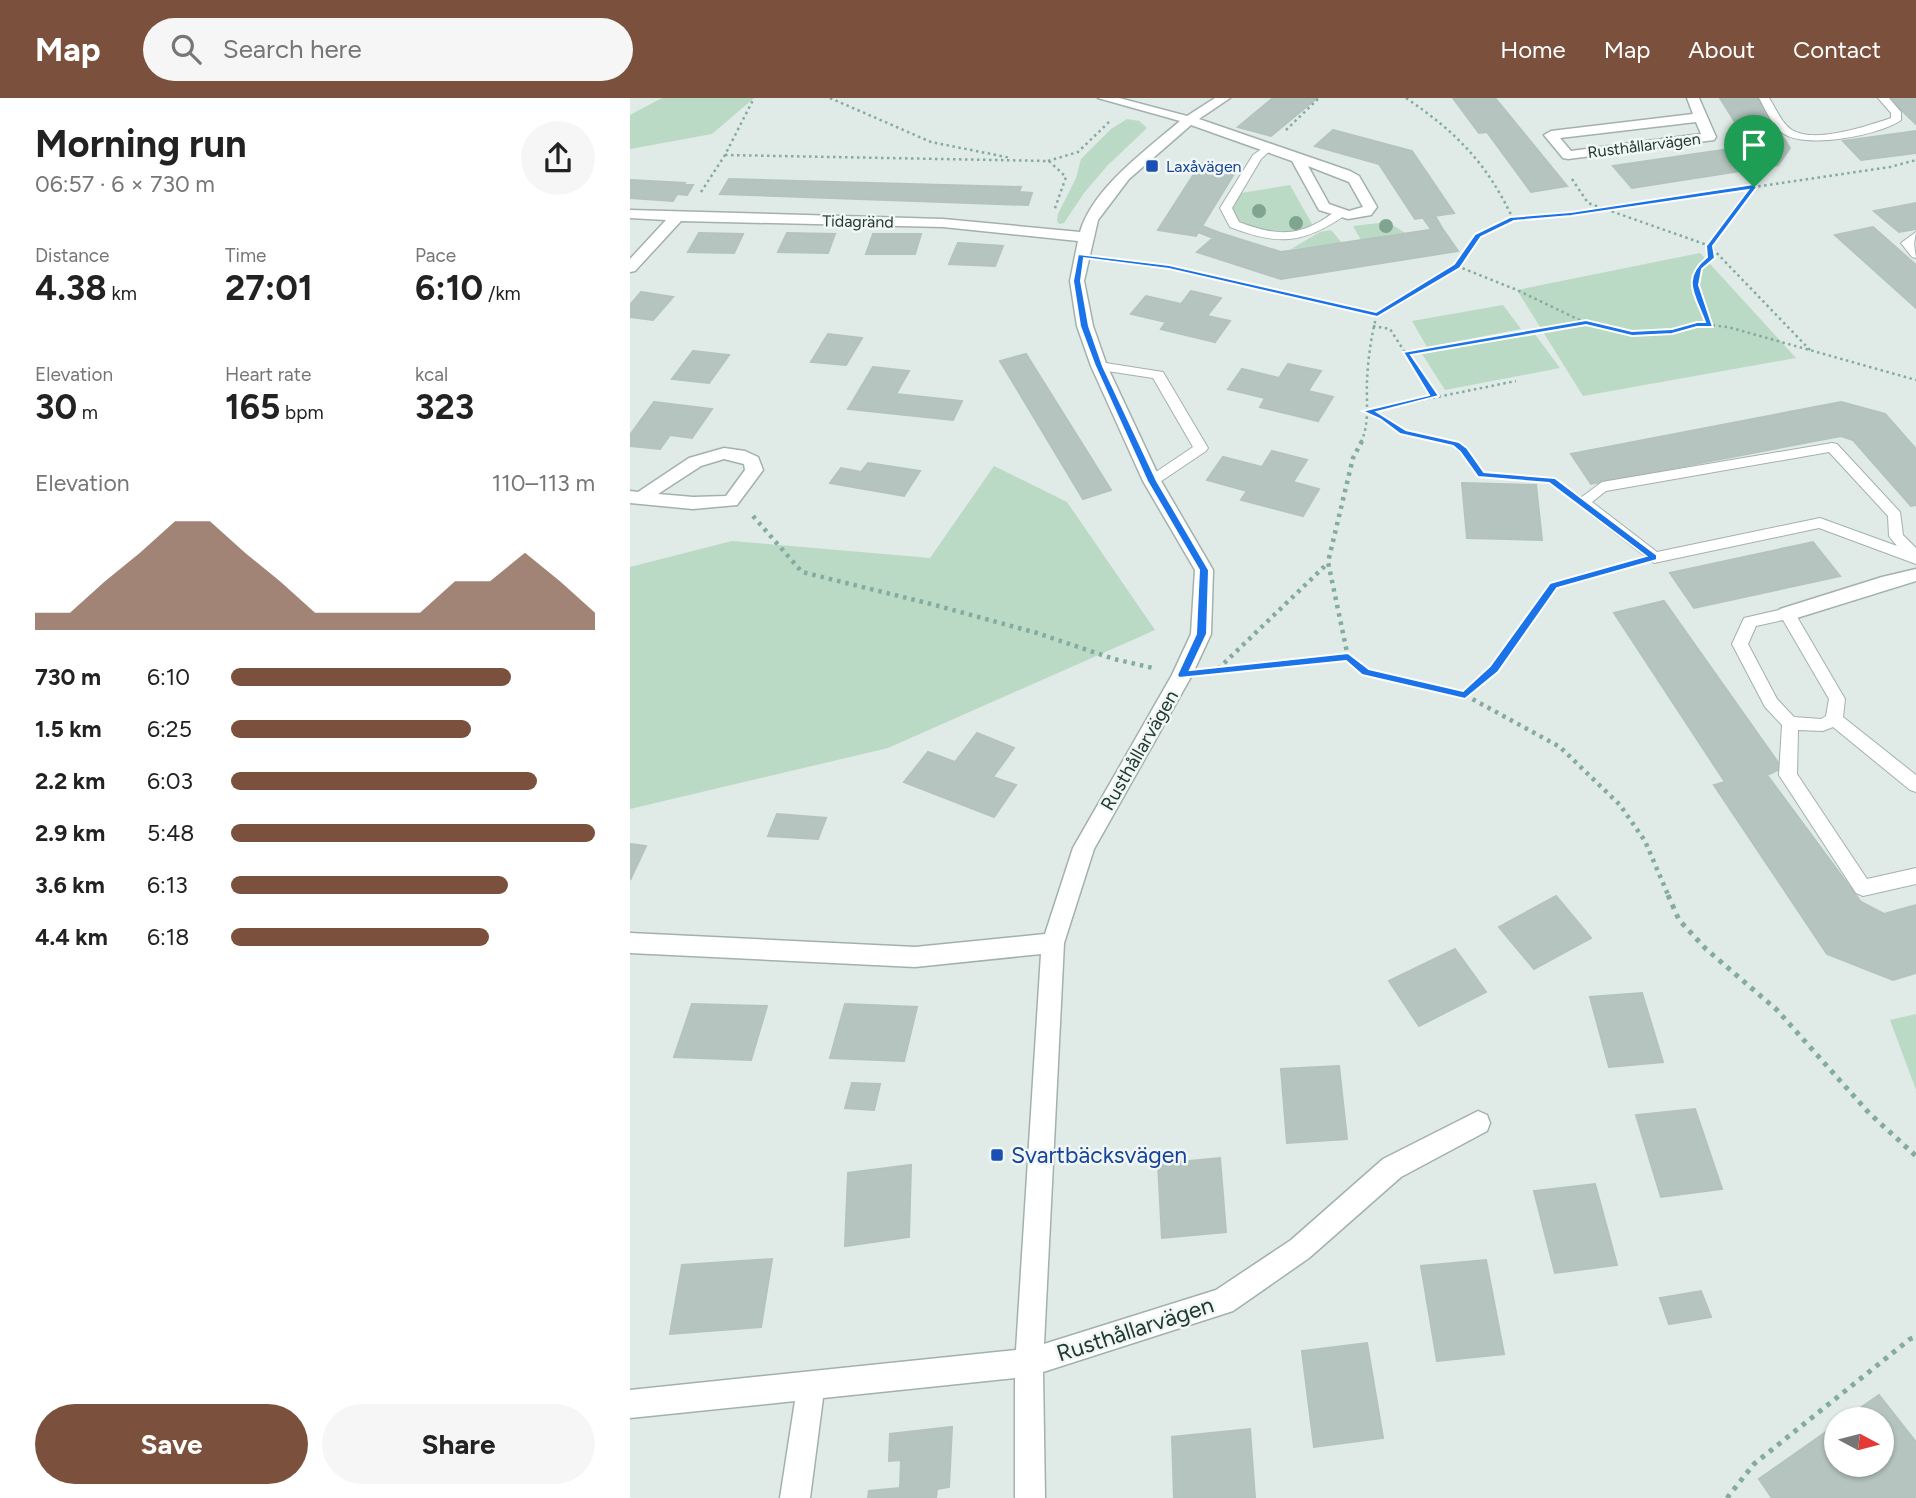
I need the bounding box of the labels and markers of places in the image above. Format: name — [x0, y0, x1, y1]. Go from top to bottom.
pin — [1724, 115, 1784, 187]
place label: Laxåvägen — [1166, 157, 1242, 176]
marker: Laxåvägen — [1144, 158, 1160, 174]
place label: Svartbäcksvägen — [1011, 1141, 1187, 1169]
marker: Svartbäcksvägen — [989, 1147, 1005, 1163]

